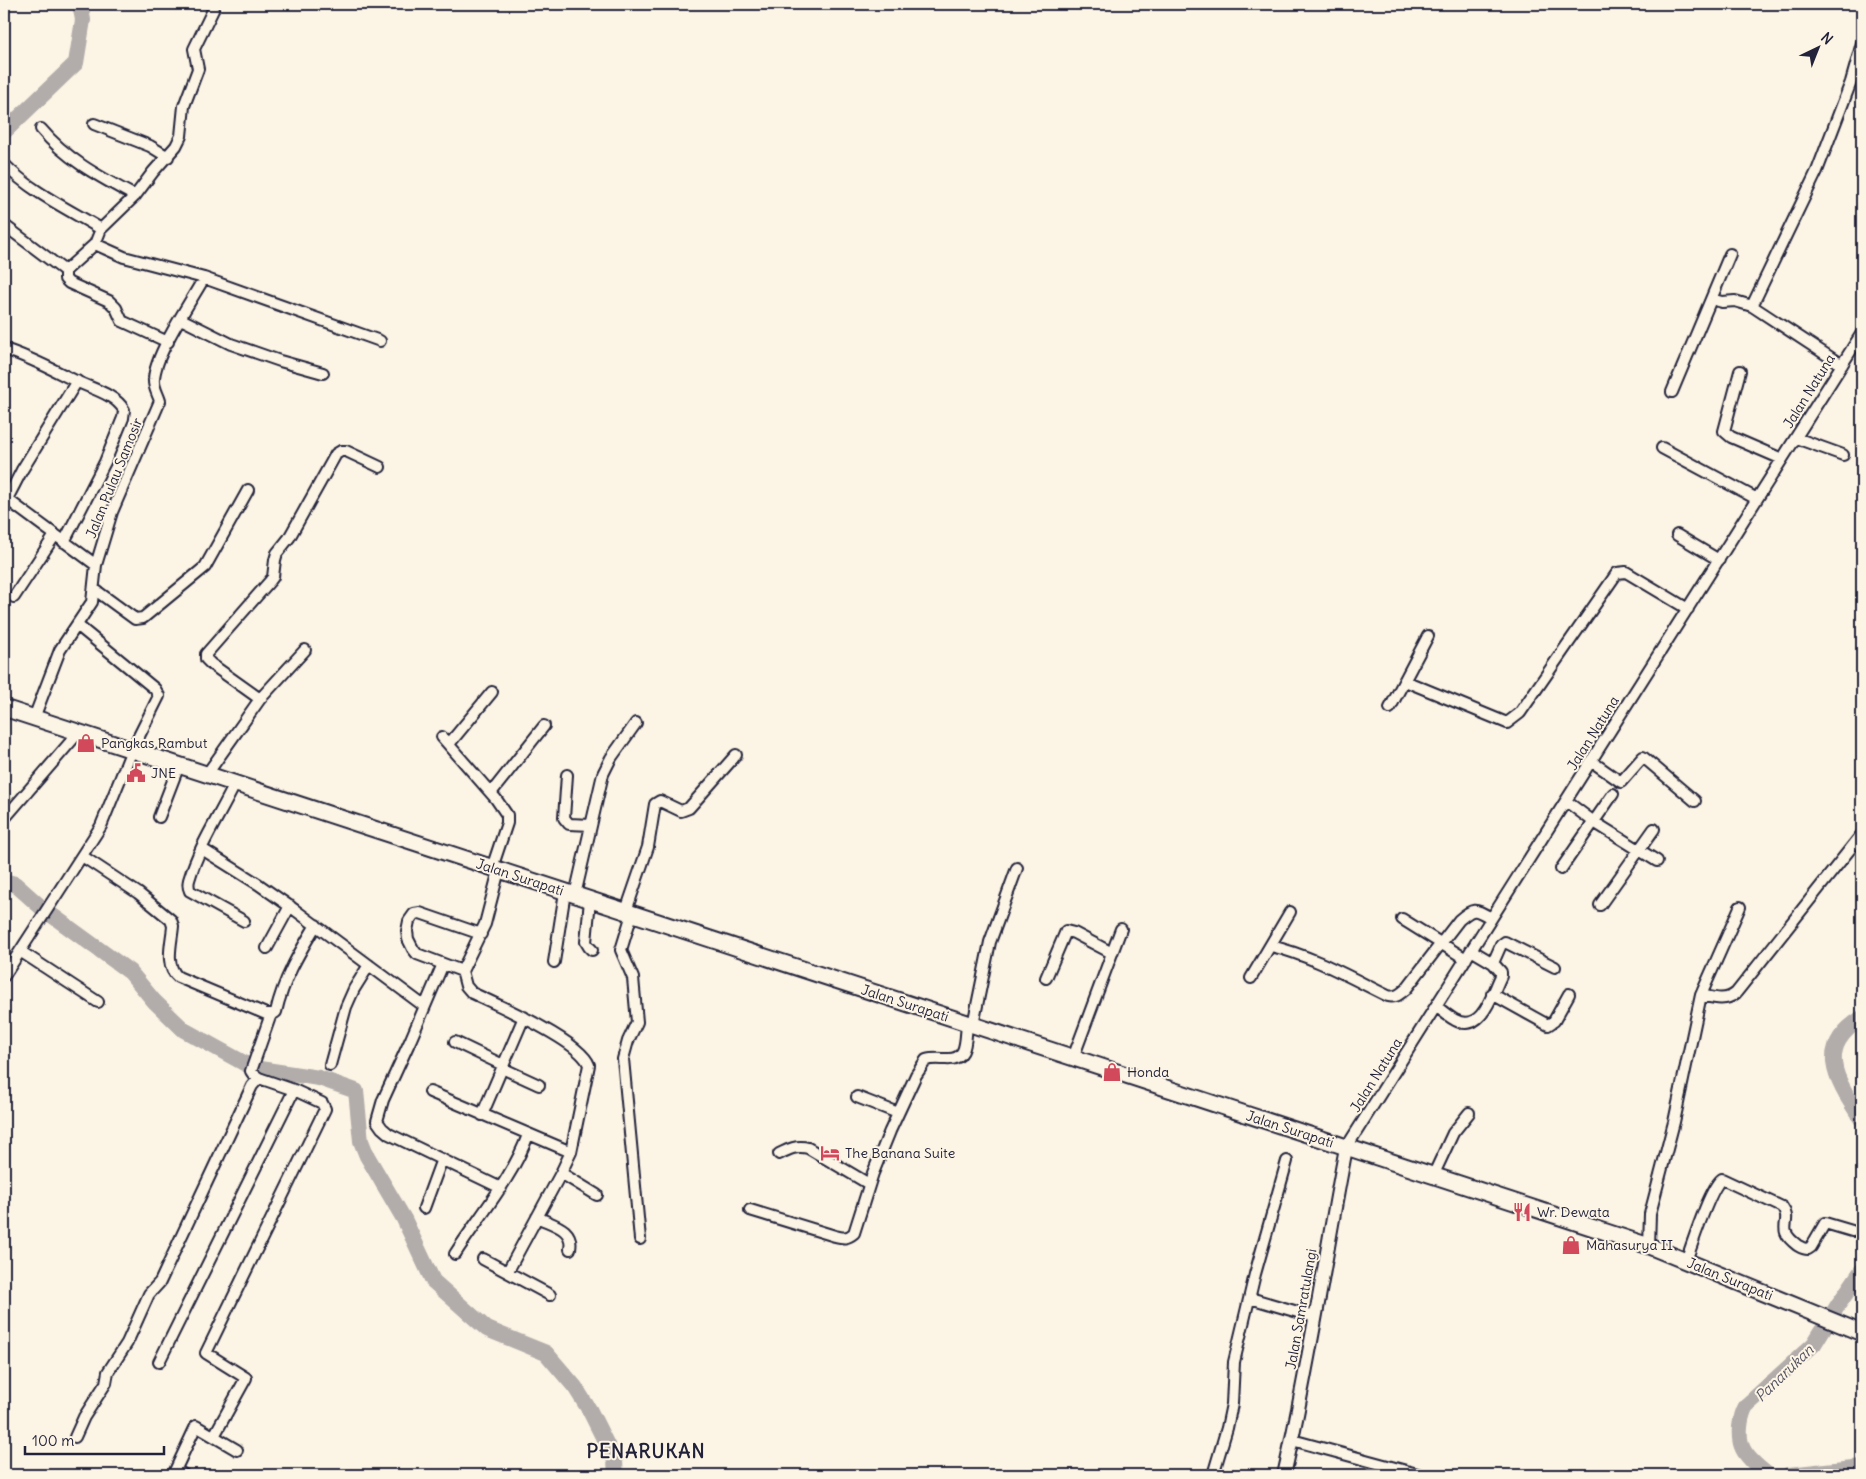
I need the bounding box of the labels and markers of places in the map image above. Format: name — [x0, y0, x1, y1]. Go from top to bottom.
shop icon: Pangkas Rambut — [75, 732, 97, 754]
place label: Pangkas Rambut — [101, 734, 208, 752]
public building icon: JNE — [125, 762, 147, 784]
place label: JNE — [151, 764, 176, 782]
shop icon: Honda — [1101, 1061, 1123, 1083]
place label: Honda — [1127, 1063, 1169, 1081]
hotel icon: The Banana Suite — [819, 1142, 841, 1164]
place label: The Banana Suite — [845, 1144, 955, 1162]
restaurant icon: Wr. Dewata — [1511, 1201, 1533, 1223]
place label: Wr. Dewata — [1537, 1203, 1610, 1221]
shop icon: Mahasurya II — [1560, 1234, 1582, 1256]
place label: Mahasurya II — [1586, 1236, 1673, 1254]

